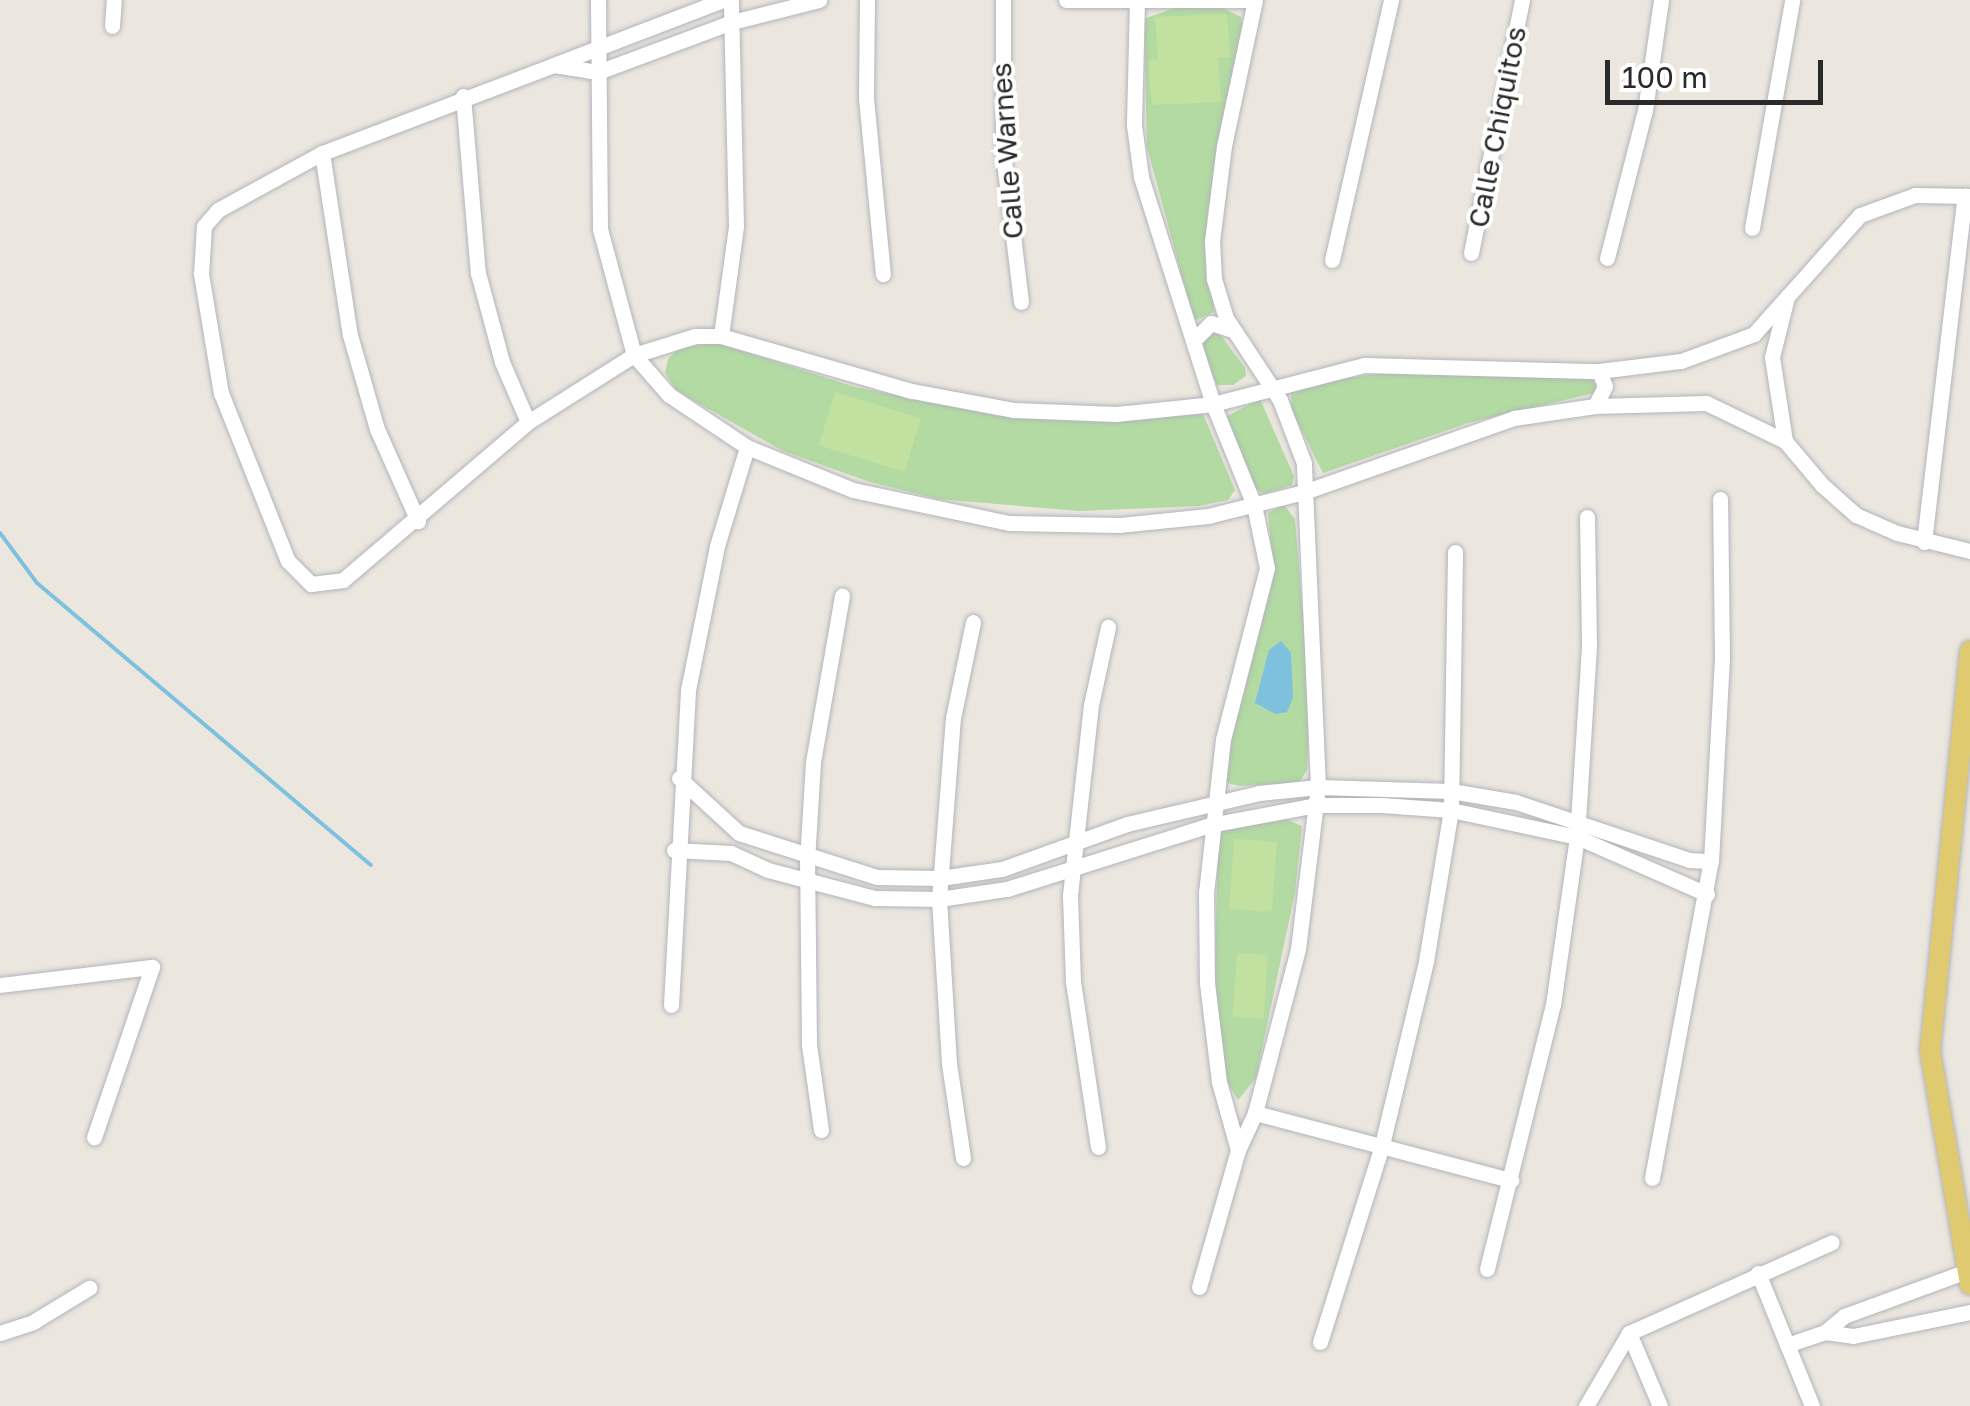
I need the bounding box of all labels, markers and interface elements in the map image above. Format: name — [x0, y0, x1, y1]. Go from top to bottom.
street label: Calle Chiquitos — [1461, 24, 1533, 230]
scale bar — [1610, 40, 1828, 102]
text: 100 m — [1622, 59, 1708, 95]
street label: Calle Warnes — [984, 62, 1030, 240]

